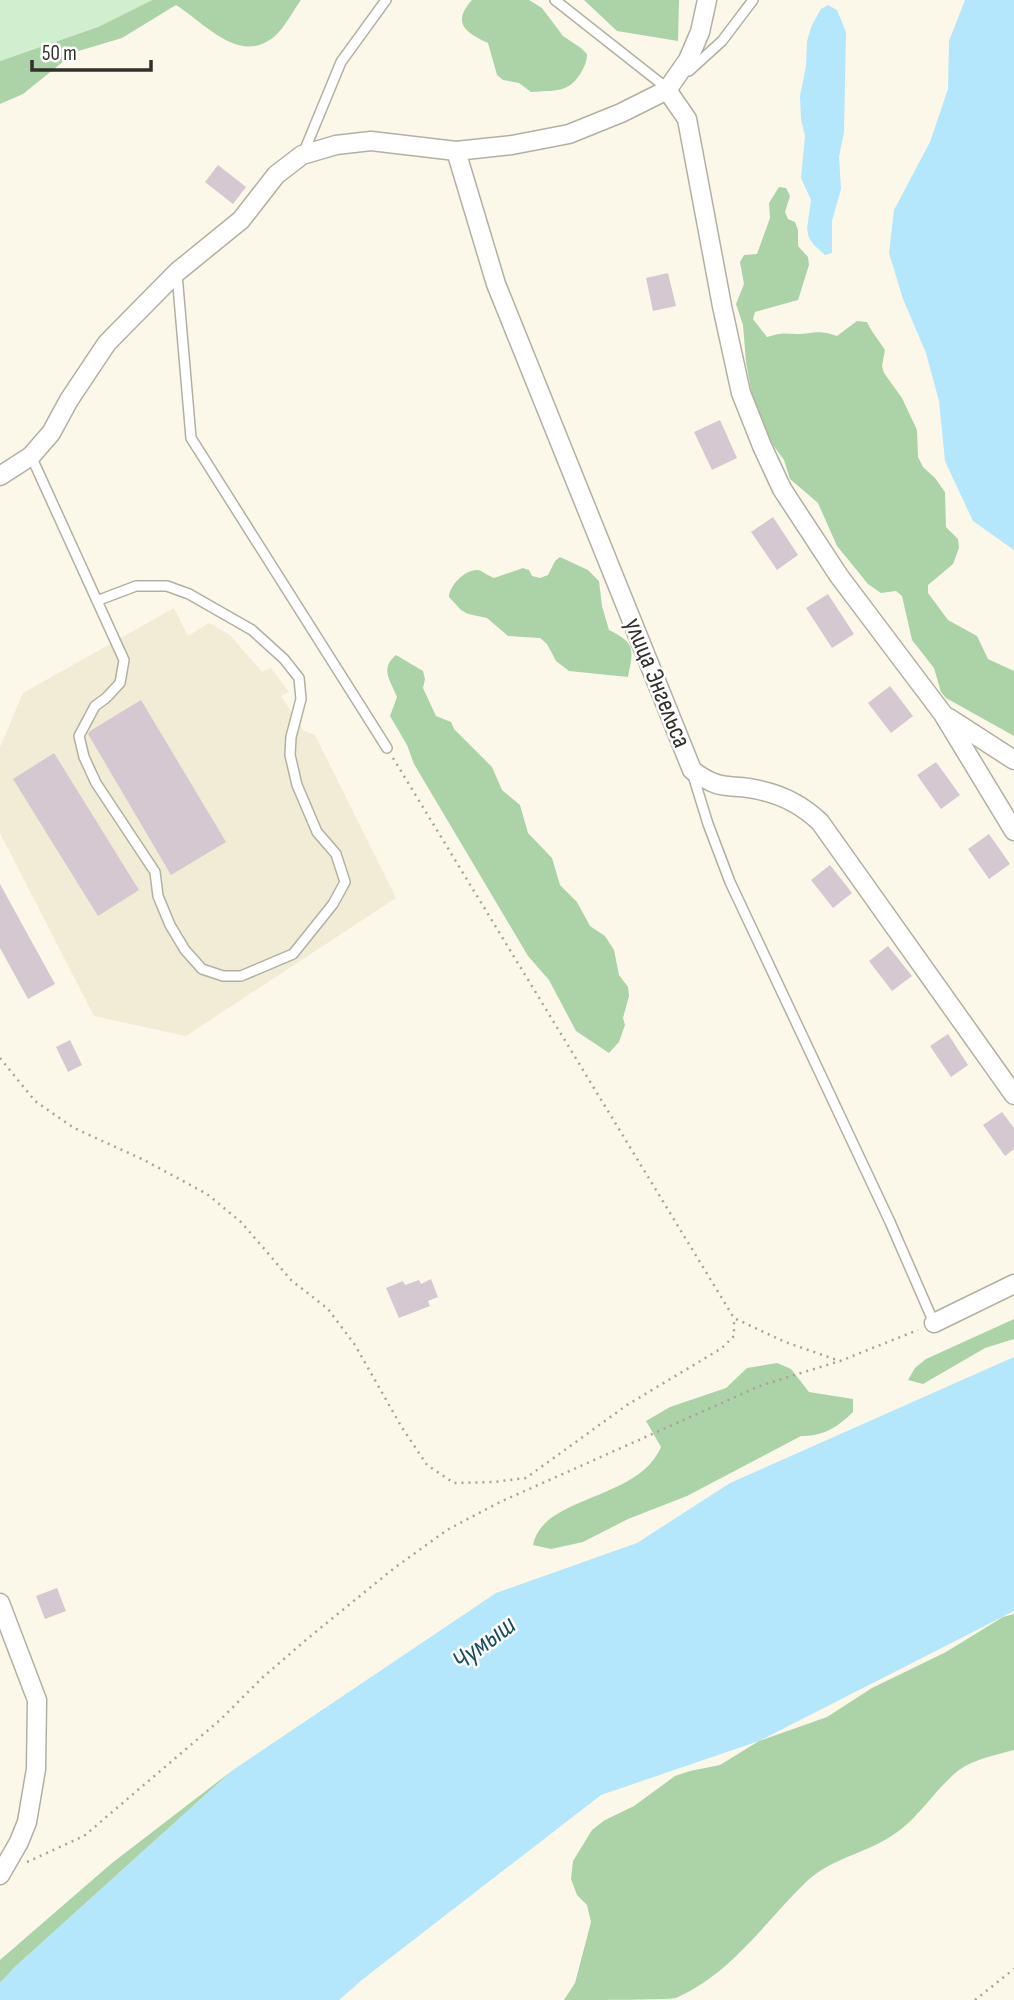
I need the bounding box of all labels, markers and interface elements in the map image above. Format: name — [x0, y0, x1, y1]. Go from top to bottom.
scale bar — [32, 28, 150, 72]
text: 50 m — [42, 41, 77, 66]
street label: улица Энгельса — [617, 614, 697, 752]
water label: Чумыш — [446, 1608, 523, 1677]

